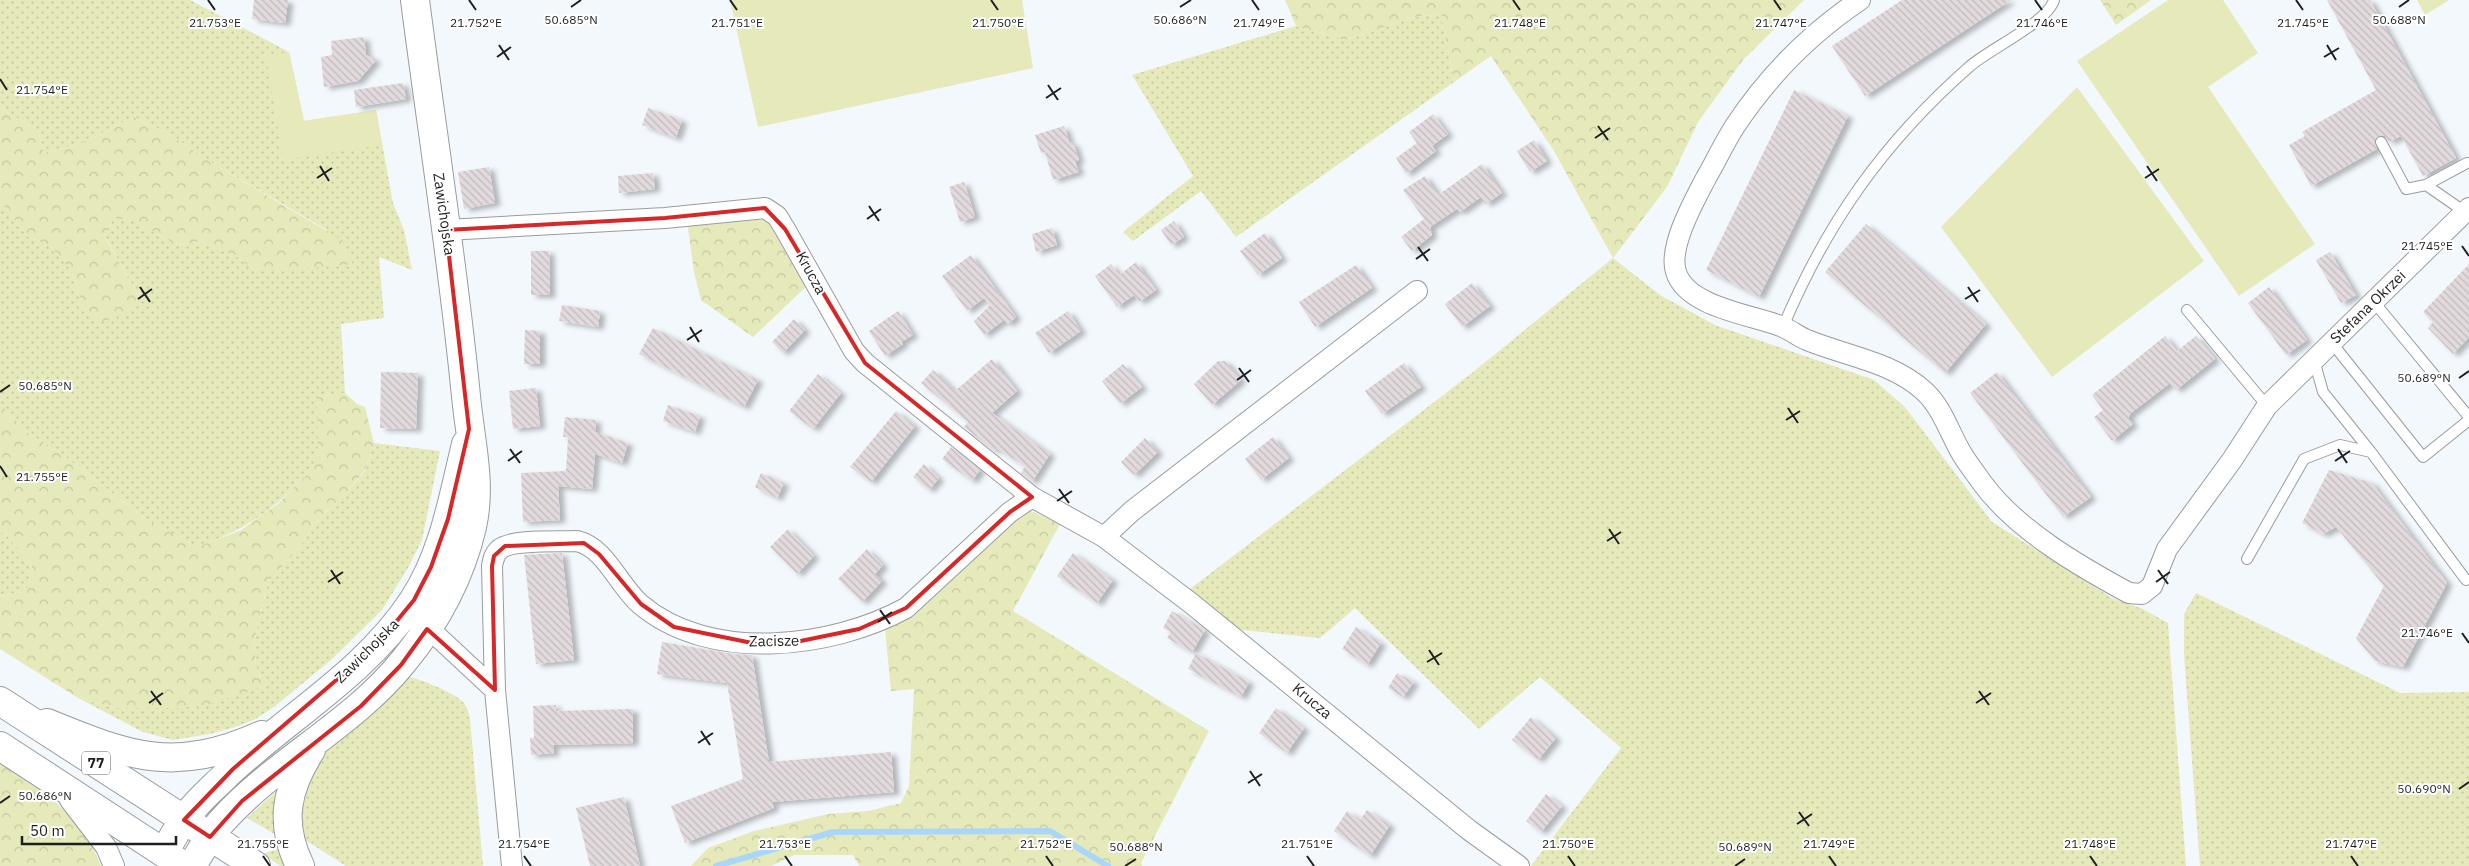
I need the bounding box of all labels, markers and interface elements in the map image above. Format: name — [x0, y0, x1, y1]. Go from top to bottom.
text: 50.685°N — [544, 12, 598, 27]
text: 50.686°N — [1153, 12, 1207, 27]
text: 50.688°N — [2372, 12, 2426, 27]
text: 21.753°E — [189, 15, 241, 30]
text: 21.752°E — [450, 15, 502, 30]
text: 21.751°E — [711, 15, 763, 30]
text: 21.750°E — [972, 15, 1024, 30]
text: 21.749°E — [1233, 15, 1285, 30]
text: 21.748°E — [1494, 15, 1546, 30]
text: 21.747°E — [1755, 15, 1807, 30]
text: 21.746°E — [2016, 15, 2068, 30]
text: 21.745°E — [2277, 15, 2329, 30]
text: 21.754°E — [16, 82, 68, 97]
street label: Zawichojska — [429, 171, 460, 256]
text: 21.745°E — [2401, 238, 2453, 253]
street label: Krucza — [792, 248, 831, 297]
street label: Stefana Okrzei — [2326, 266, 2409, 347]
text: 50.689°N — [2397, 370, 2451, 385]
text: 50.685°N — [18, 378, 72, 393]
text: 21.755°E — [16, 469, 68, 484]
street label: Zawichojska — [330, 614, 403, 687]
text: 21.746°E — [2401, 625, 2453, 640]
street label: Zacisze — [749, 631, 799, 650]
street label: Krucza — [1289, 679, 1336, 723]
road number: 77 — [82, 751, 110, 774]
text: 50.690°N — [2397, 781, 2451, 796]
text: 50.686°N — [18, 788, 72, 803]
scale bar — [22, 814, 176, 846]
text: 50 m — [30, 821, 65, 840]
text: 21.755°E — [237, 836, 289, 851]
text: 21.754°E — [498, 836, 550, 851]
text: 21.753°E — [759, 836, 811, 851]
text: 21.752°E — [1020, 836, 1072, 851]
text: 21.751°E — [1281, 836, 1333, 851]
text: 21.750°E — [1542, 836, 1594, 851]
text: 21.749°E — [1803, 836, 1855, 851]
text: 21.748°E — [2064, 836, 2116, 851]
text: 21.747°E — [2325, 836, 2377, 851]
text: 50.688°N — [1109, 839, 1163, 854]
text: 50.689°N — [1718, 839, 1772, 854]

